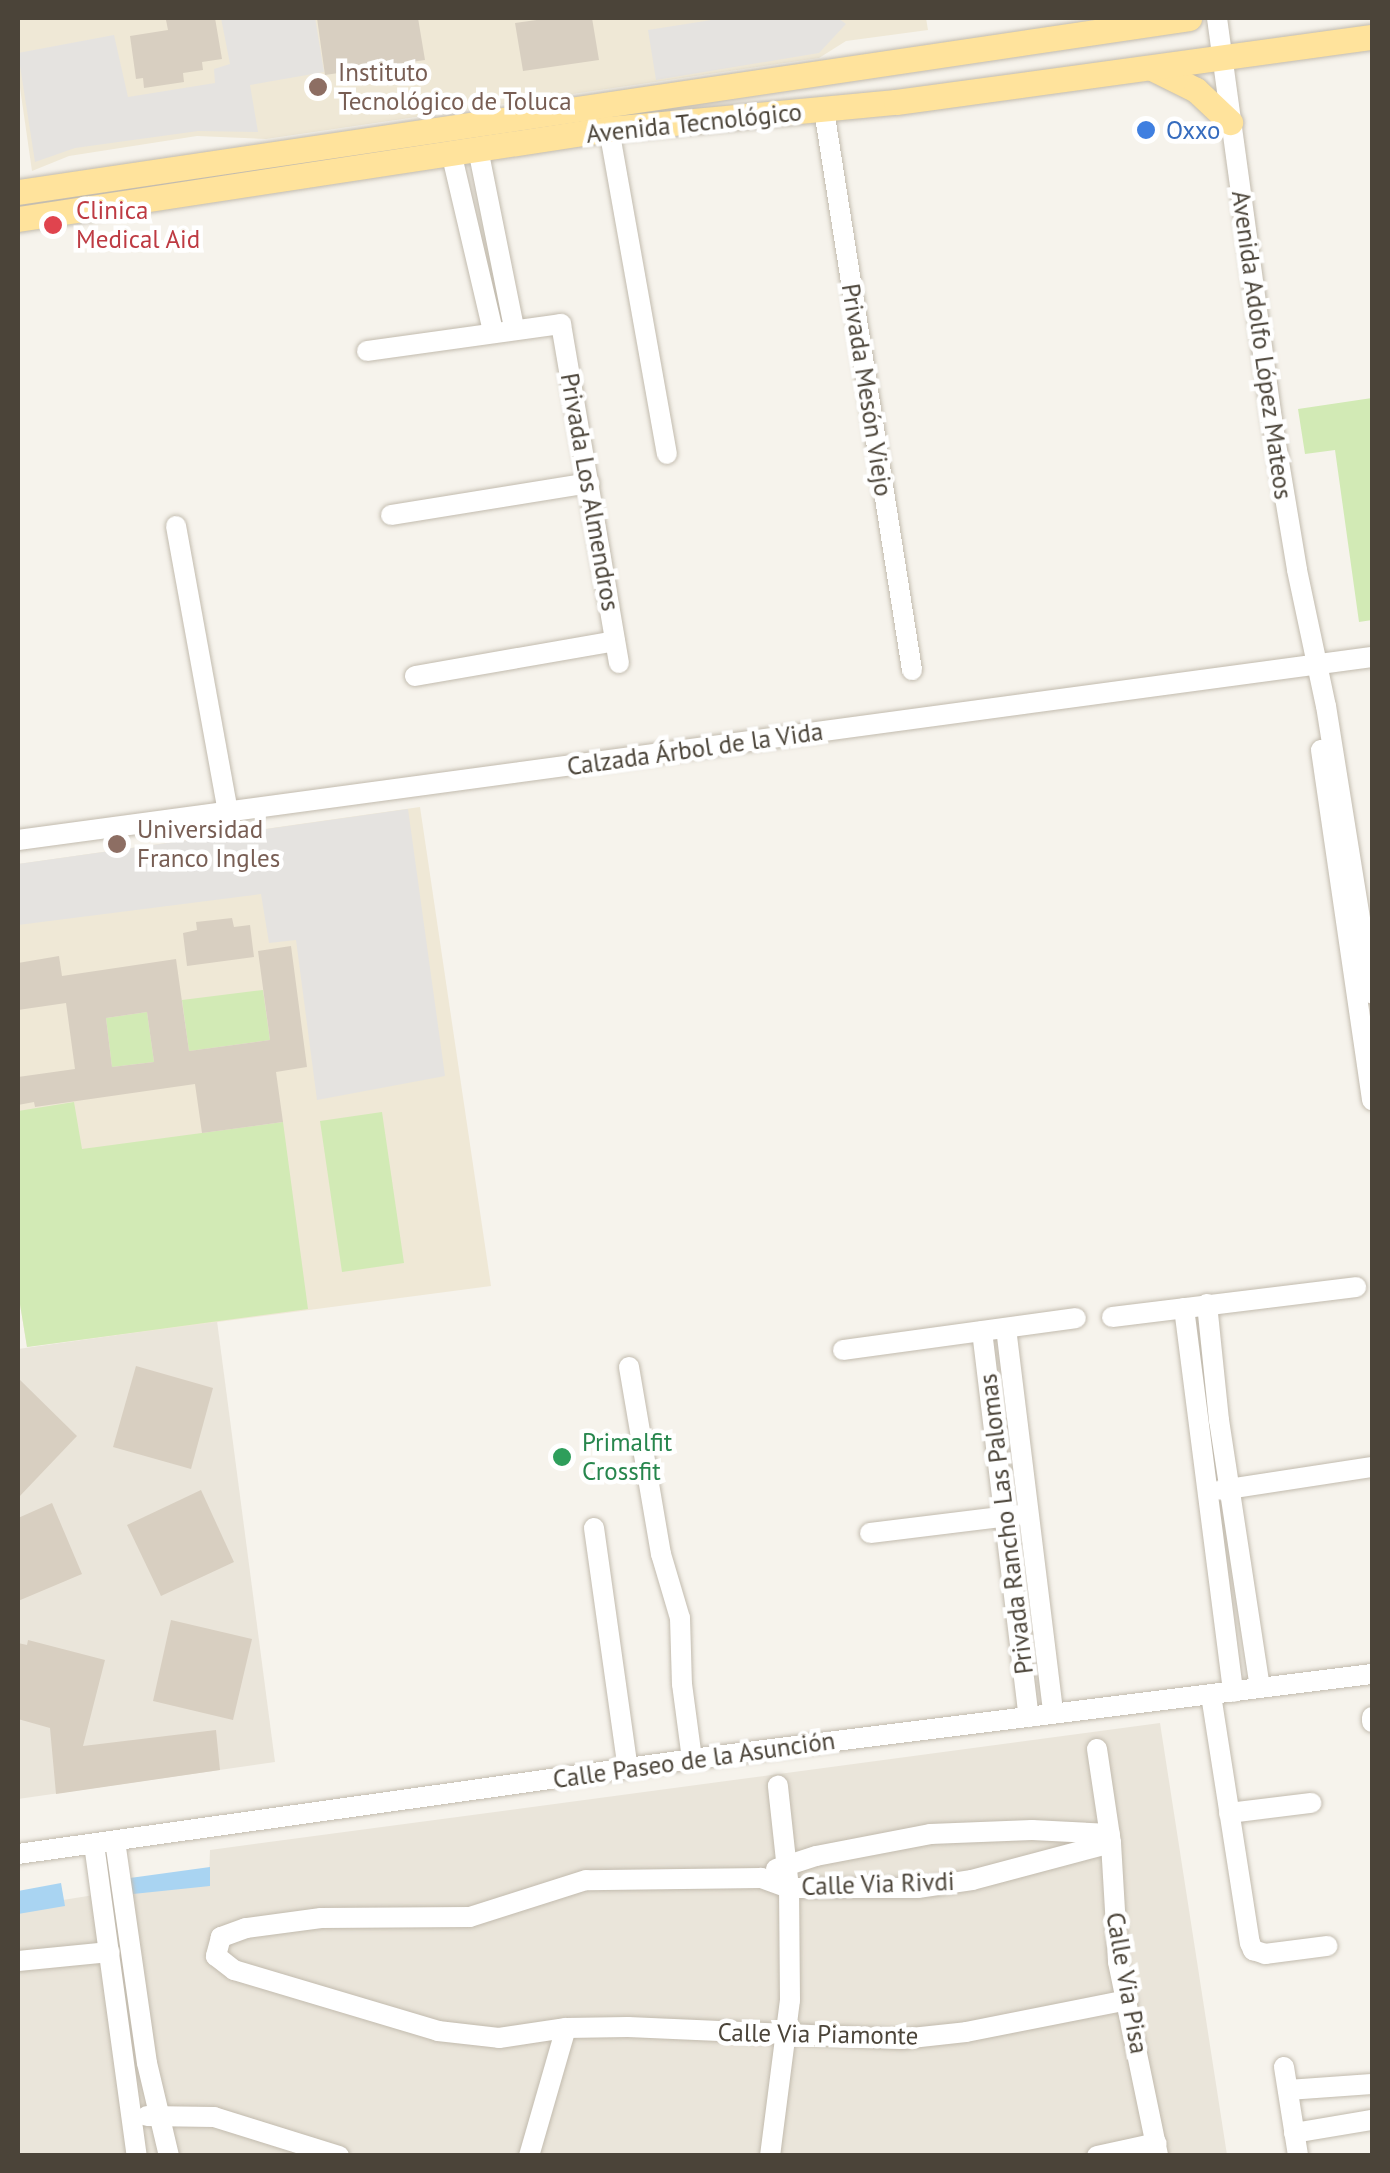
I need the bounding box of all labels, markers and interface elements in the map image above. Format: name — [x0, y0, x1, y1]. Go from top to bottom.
place label: Instituto Tecnológico de Toluca — [338, 58, 572, 117]
marker: Instituto Tecnológico de Toluca — [307, 76, 329, 98]
street label: Avenida Tecnológico — [584, 97, 804, 149]
place label: Oxxo — [1166, 115, 1220, 145]
marker: Oxxo — [1135, 119, 1157, 141]
street label: Avenida Adolfo López Mateos — [1225, 188, 1299, 502]
place label: Clinica Medical Aid — [76, 196, 201, 255]
marker: Clinica Medical Aid — [40, 212, 66, 238]
street label: Privada Mesón Viejo — [835, 281, 899, 499]
street label: Privada Los Almendros — [554, 370, 626, 614]
street label: Calzada Árbol de la Vida — [564, 716, 826, 782]
place label: Universidad Franco Ingles — [137, 815, 280, 874]
marker: Universidad Franco Ingles — [106, 833, 128, 855]
street label: Privada Rancho Las Palomas — [973, 1372, 1039, 1676]
place label: Primalfit Crossfit — [582, 1428, 672, 1487]
marker: Primalfit Crossfit — [551, 1446, 573, 1468]
street label: Calle Paseo de la Asunción — [551, 1725, 837, 1795]
street label: Calle Via Rivdi — [801, 1866, 955, 1902]
street label: Calle Via Pisa — [1100, 1910, 1154, 2056]
street label: Calle Via Piamonte — [717, 2017, 919, 2051]

